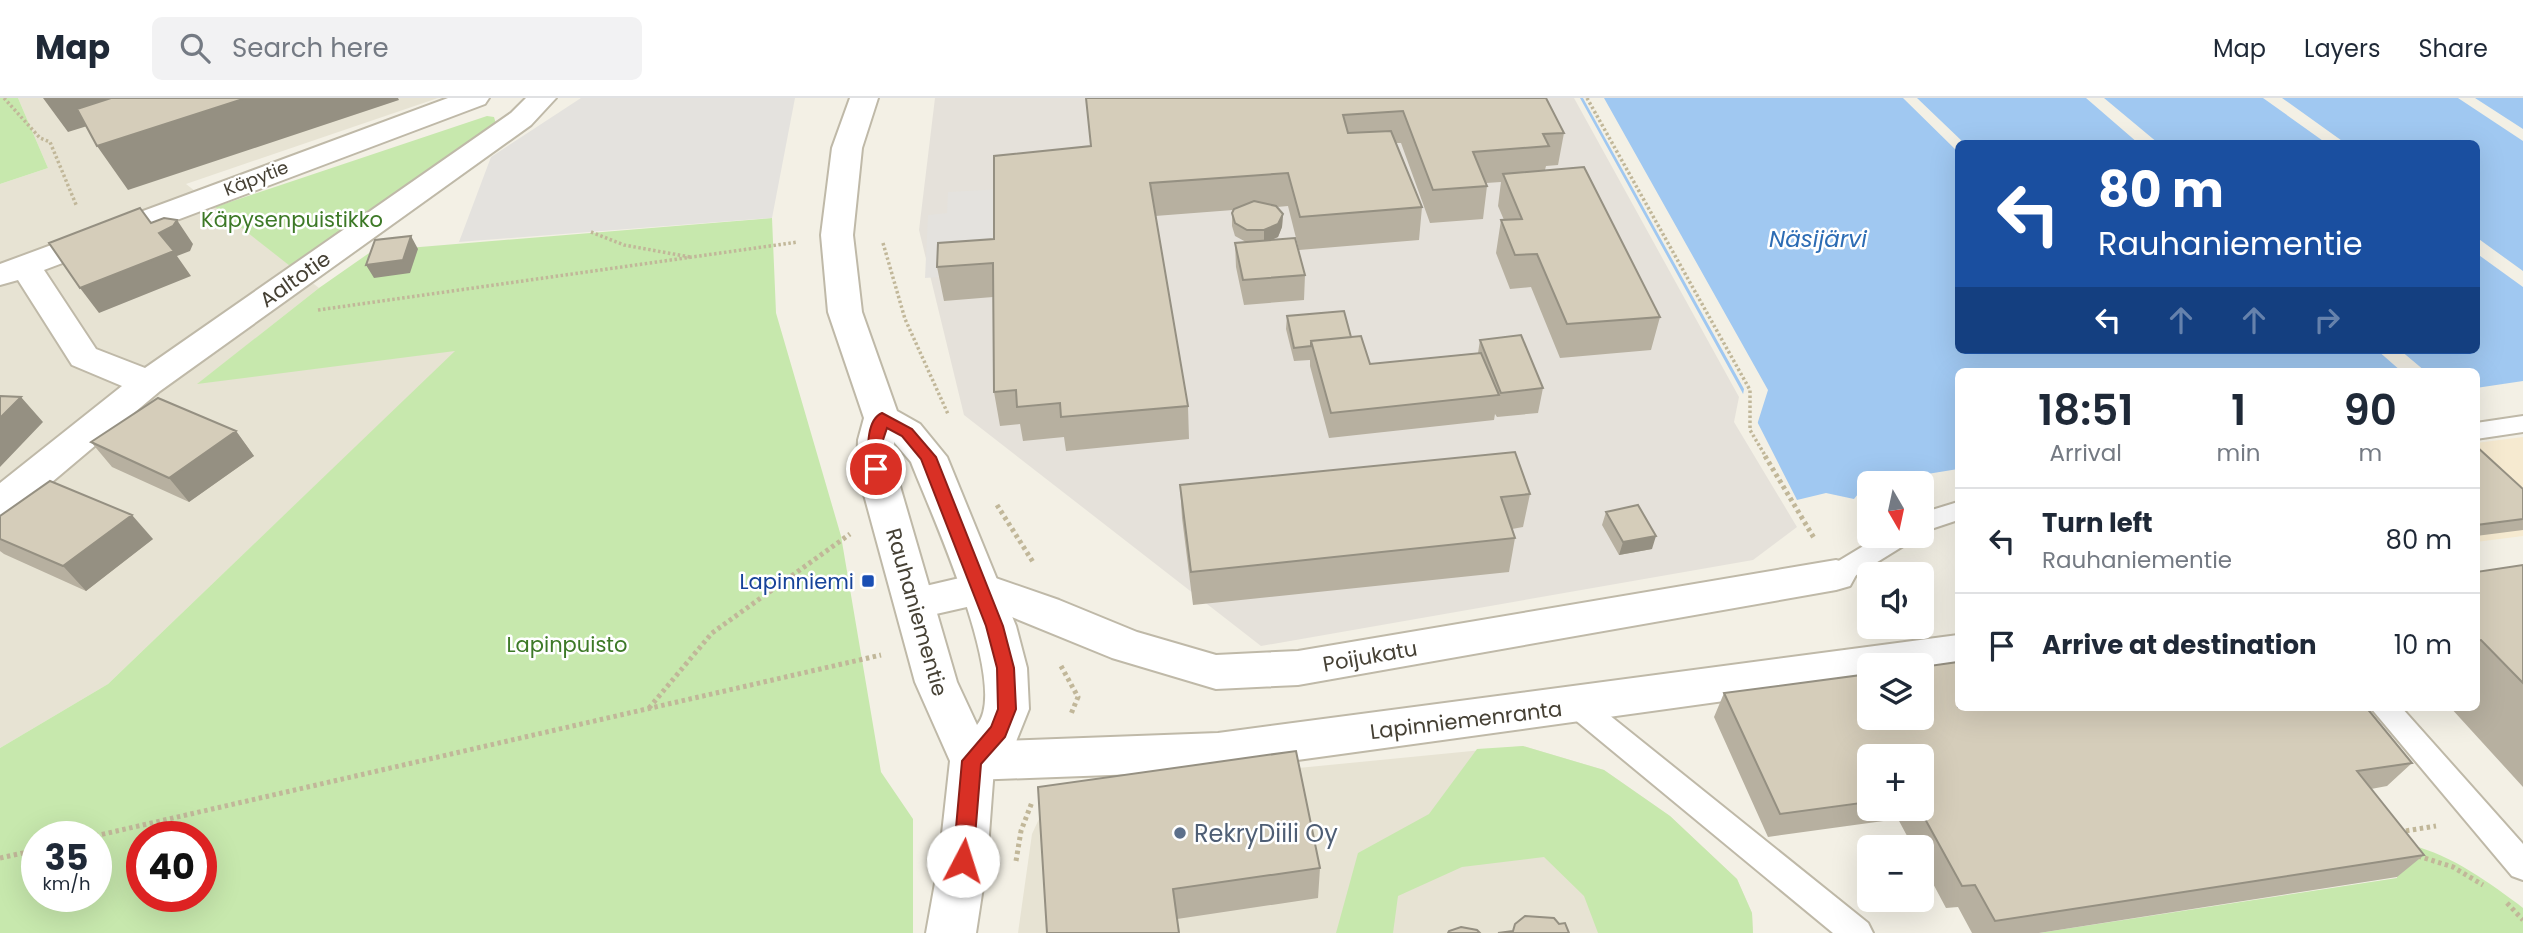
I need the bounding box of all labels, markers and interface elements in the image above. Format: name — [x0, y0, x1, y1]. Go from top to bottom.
search box — [152, 17, 642, 80]
text: Map — [35, 24, 110, 71]
icon: search — [176, 29, 214, 67]
text: Search here — [232, 30, 389, 66]
text: Map — [2213, 32, 2266, 65]
text: Layers — [2304, 32, 2380, 65]
text: Share — [2418, 32, 2488, 65]
street label: Käpytie — [220, 154, 292, 202]
text: 80 m — [2098, 156, 2224, 224]
icon: left — [1983, 168, 2074, 259]
park label: Käpysenpuistikko — [201, 205, 383, 234]
text: Rauhaniementie — [2098, 221, 2363, 266]
water label: Näsijärvi — [1769, 223, 1867, 255]
street label: Aaltotie — [254, 244, 336, 314]
icon: left — [2089, 301, 2127, 339]
icon: ahead — [2162, 301, 2200, 339]
icon: ahead — [2235, 301, 2273, 339]
icon: right — [2308, 301, 2346, 339]
text: 18:51 — [2038, 381, 2134, 440]
text: 1 — [2231, 381, 2246, 440]
text: 90 — [2344, 381, 2397, 440]
text: Arrival — [2050, 437, 2122, 469]
text: min — [2216, 437, 2261, 469]
text: m — [2358, 437, 2382, 469]
pin — [846, 439, 906, 499]
icon: arrive — [857, 450, 895, 488]
north arrow — [1857, 471, 1934, 548]
map controls — [1857, 471, 1934, 912]
text: Turn left — [2042, 505, 2153, 541]
icon: left — [1983, 522, 2021, 560]
text: 80 m — [2386, 522, 2452, 558]
street label: Rauhaniementie — [879, 525, 955, 699]
text: Rauhaniementie — [2042, 544, 2232, 576]
button: sound — [1857, 562, 1934, 639]
place label: Lapinniemi — [740, 567, 854, 596]
marker: Lapinniemi — [860, 573, 876, 589]
icon: arrive — [1983, 627, 2021, 665]
text: Arrive at destination — [2042, 627, 2317, 663]
text: 10 m — [2394, 627, 2452, 663]
park label: Lapinpuisto — [507, 630, 627, 659]
street label: Poijukatu — [1320, 633, 1420, 679]
button: layers — [1857, 653, 1934, 730]
street label: Lapinniemenranta — [1368, 694, 1564, 746]
button: + — [1857, 744, 1934, 821]
place label: RekryDiili Oy — [1194, 817, 1338, 850]
speed limit sign: 40 — [126, 821, 217, 912]
position arrow — [926, 824, 1000, 898]
marker: RekryDiili Oy — [1172, 825, 1188, 841]
text: 35 — [45, 833, 88, 882]
button: − — [1857, 835, 1934, 912]
text: km/h — [43, 871, 90, 896]

